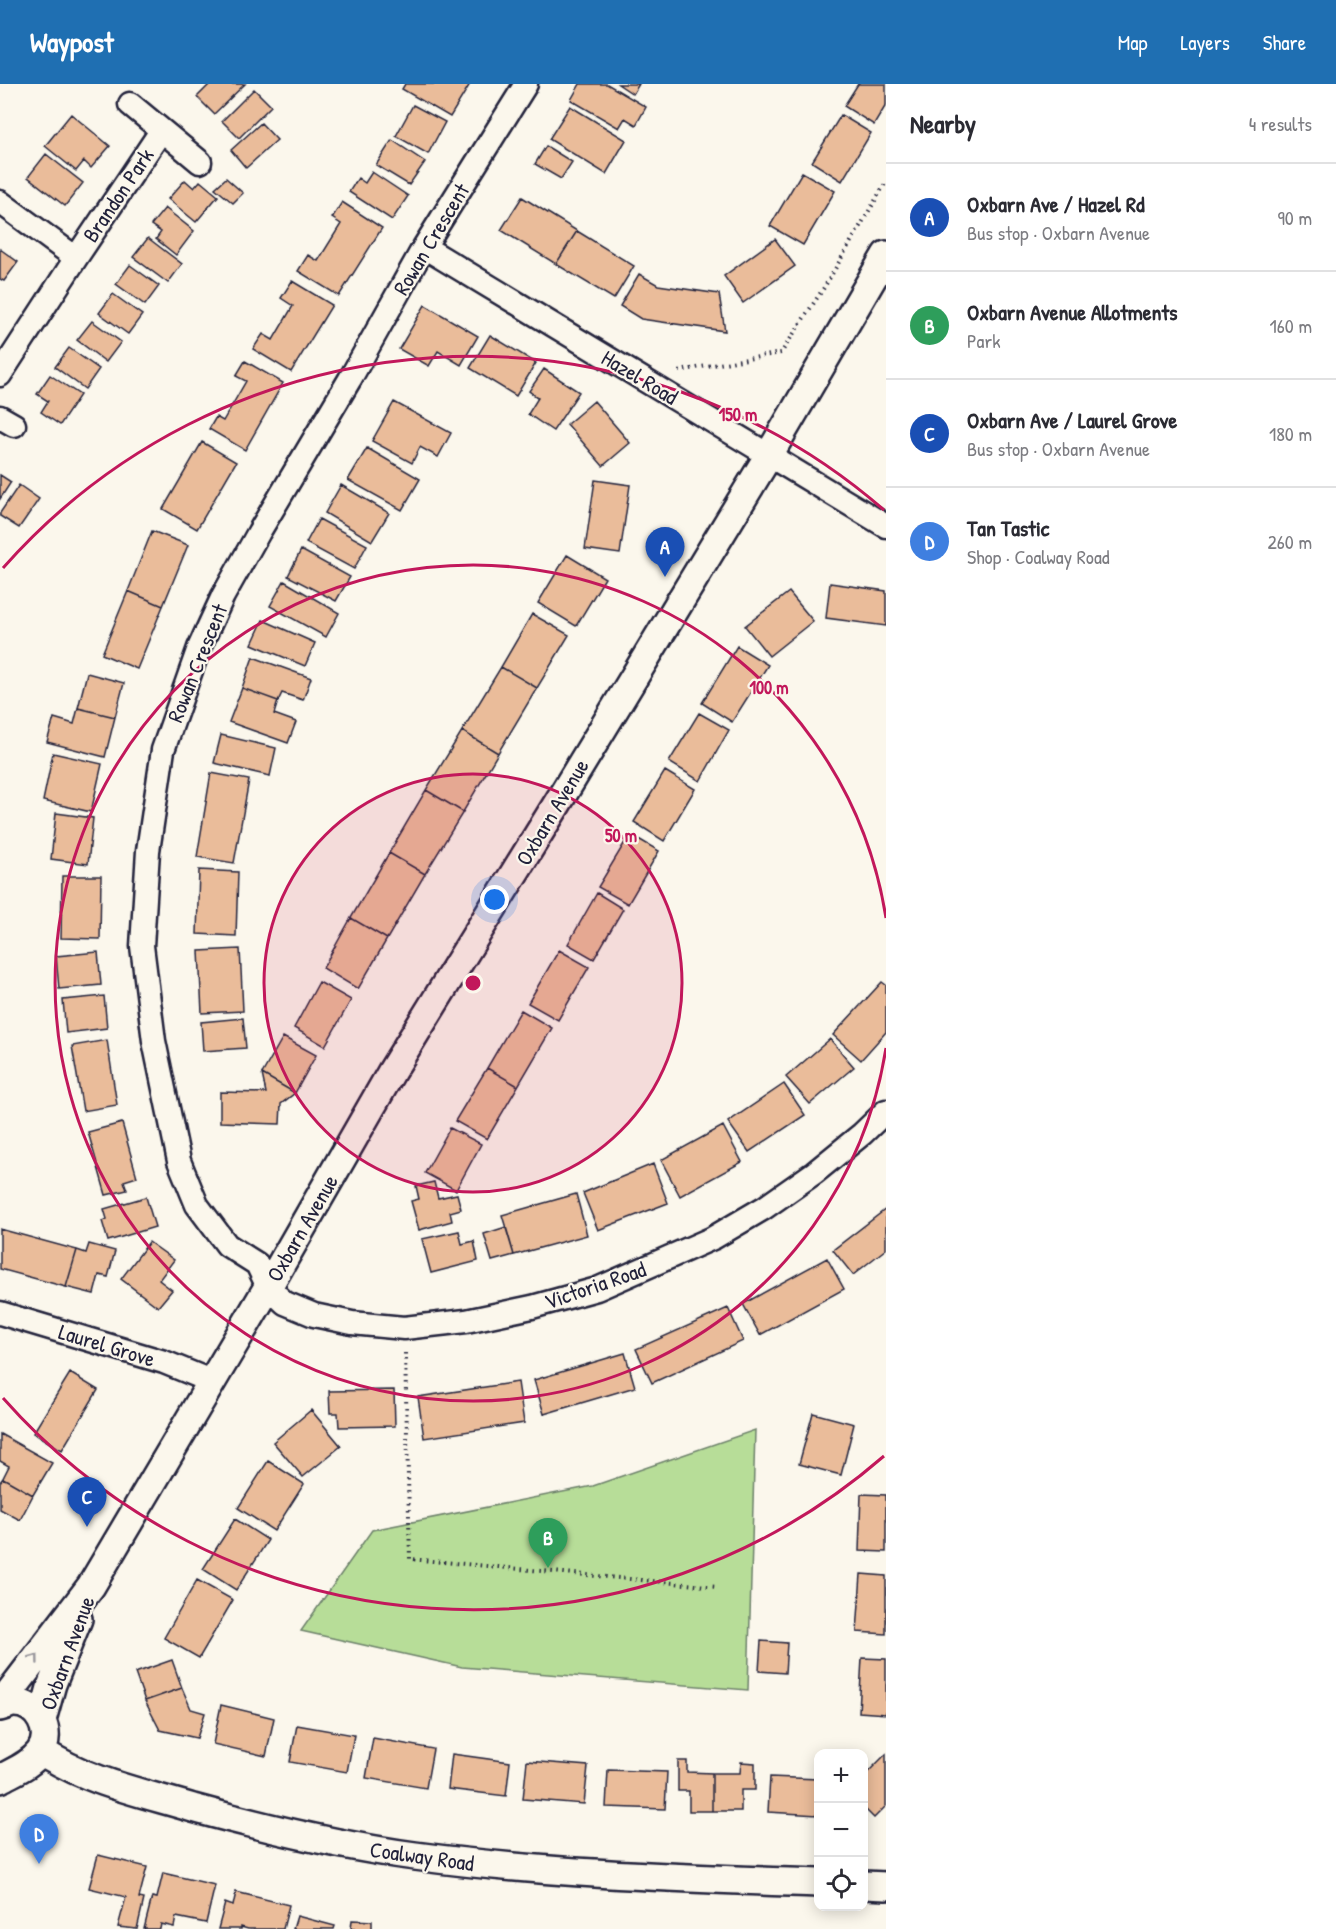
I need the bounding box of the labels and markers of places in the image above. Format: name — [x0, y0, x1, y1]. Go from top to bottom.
pin: A — [646, 528, 684, 577]
centre of rings — [463, 973, 483, 993]
pin: C — [68, 1478, 106, 1527]
pin: B — [528, 1518, 568, 1568]
pin: D — [20, 1814, 58, 1864]

